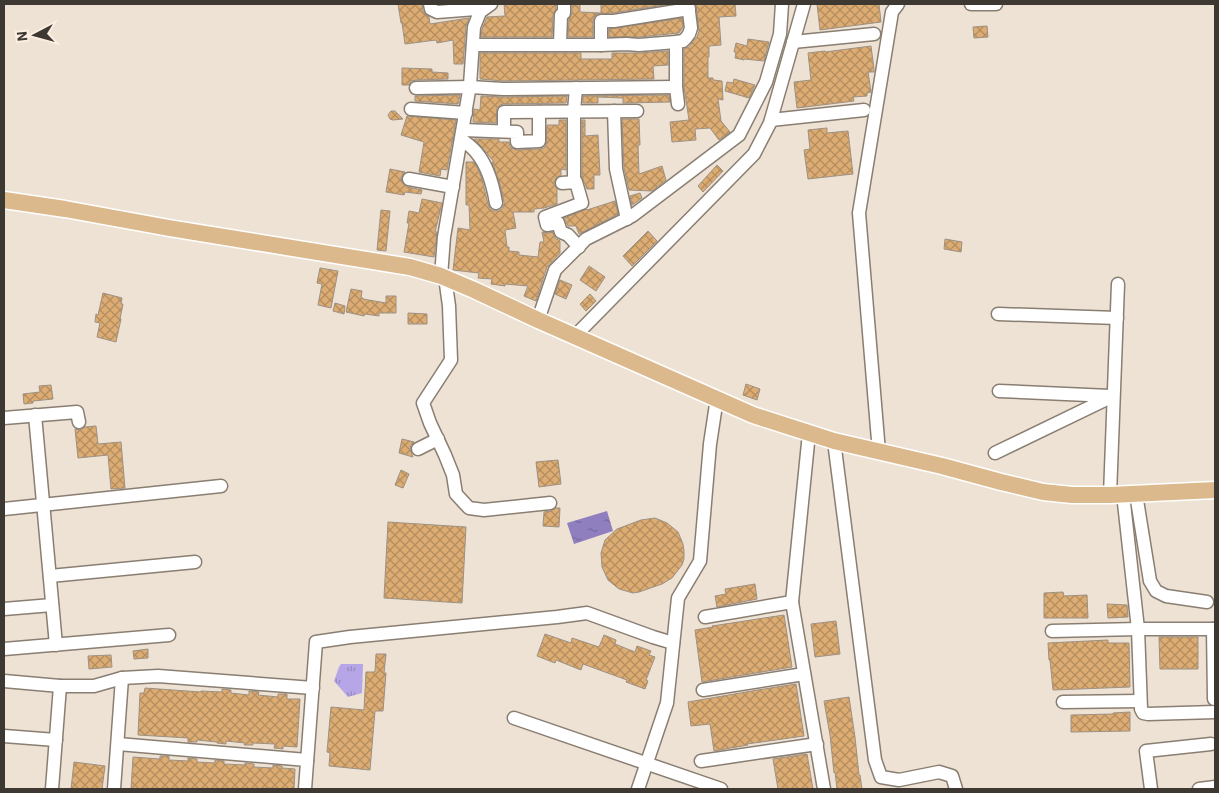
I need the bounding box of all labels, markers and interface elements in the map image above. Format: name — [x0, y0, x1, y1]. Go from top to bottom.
north arrow — [10, 10, 60, 60]
text: N — [13, 30, 32, 42]

